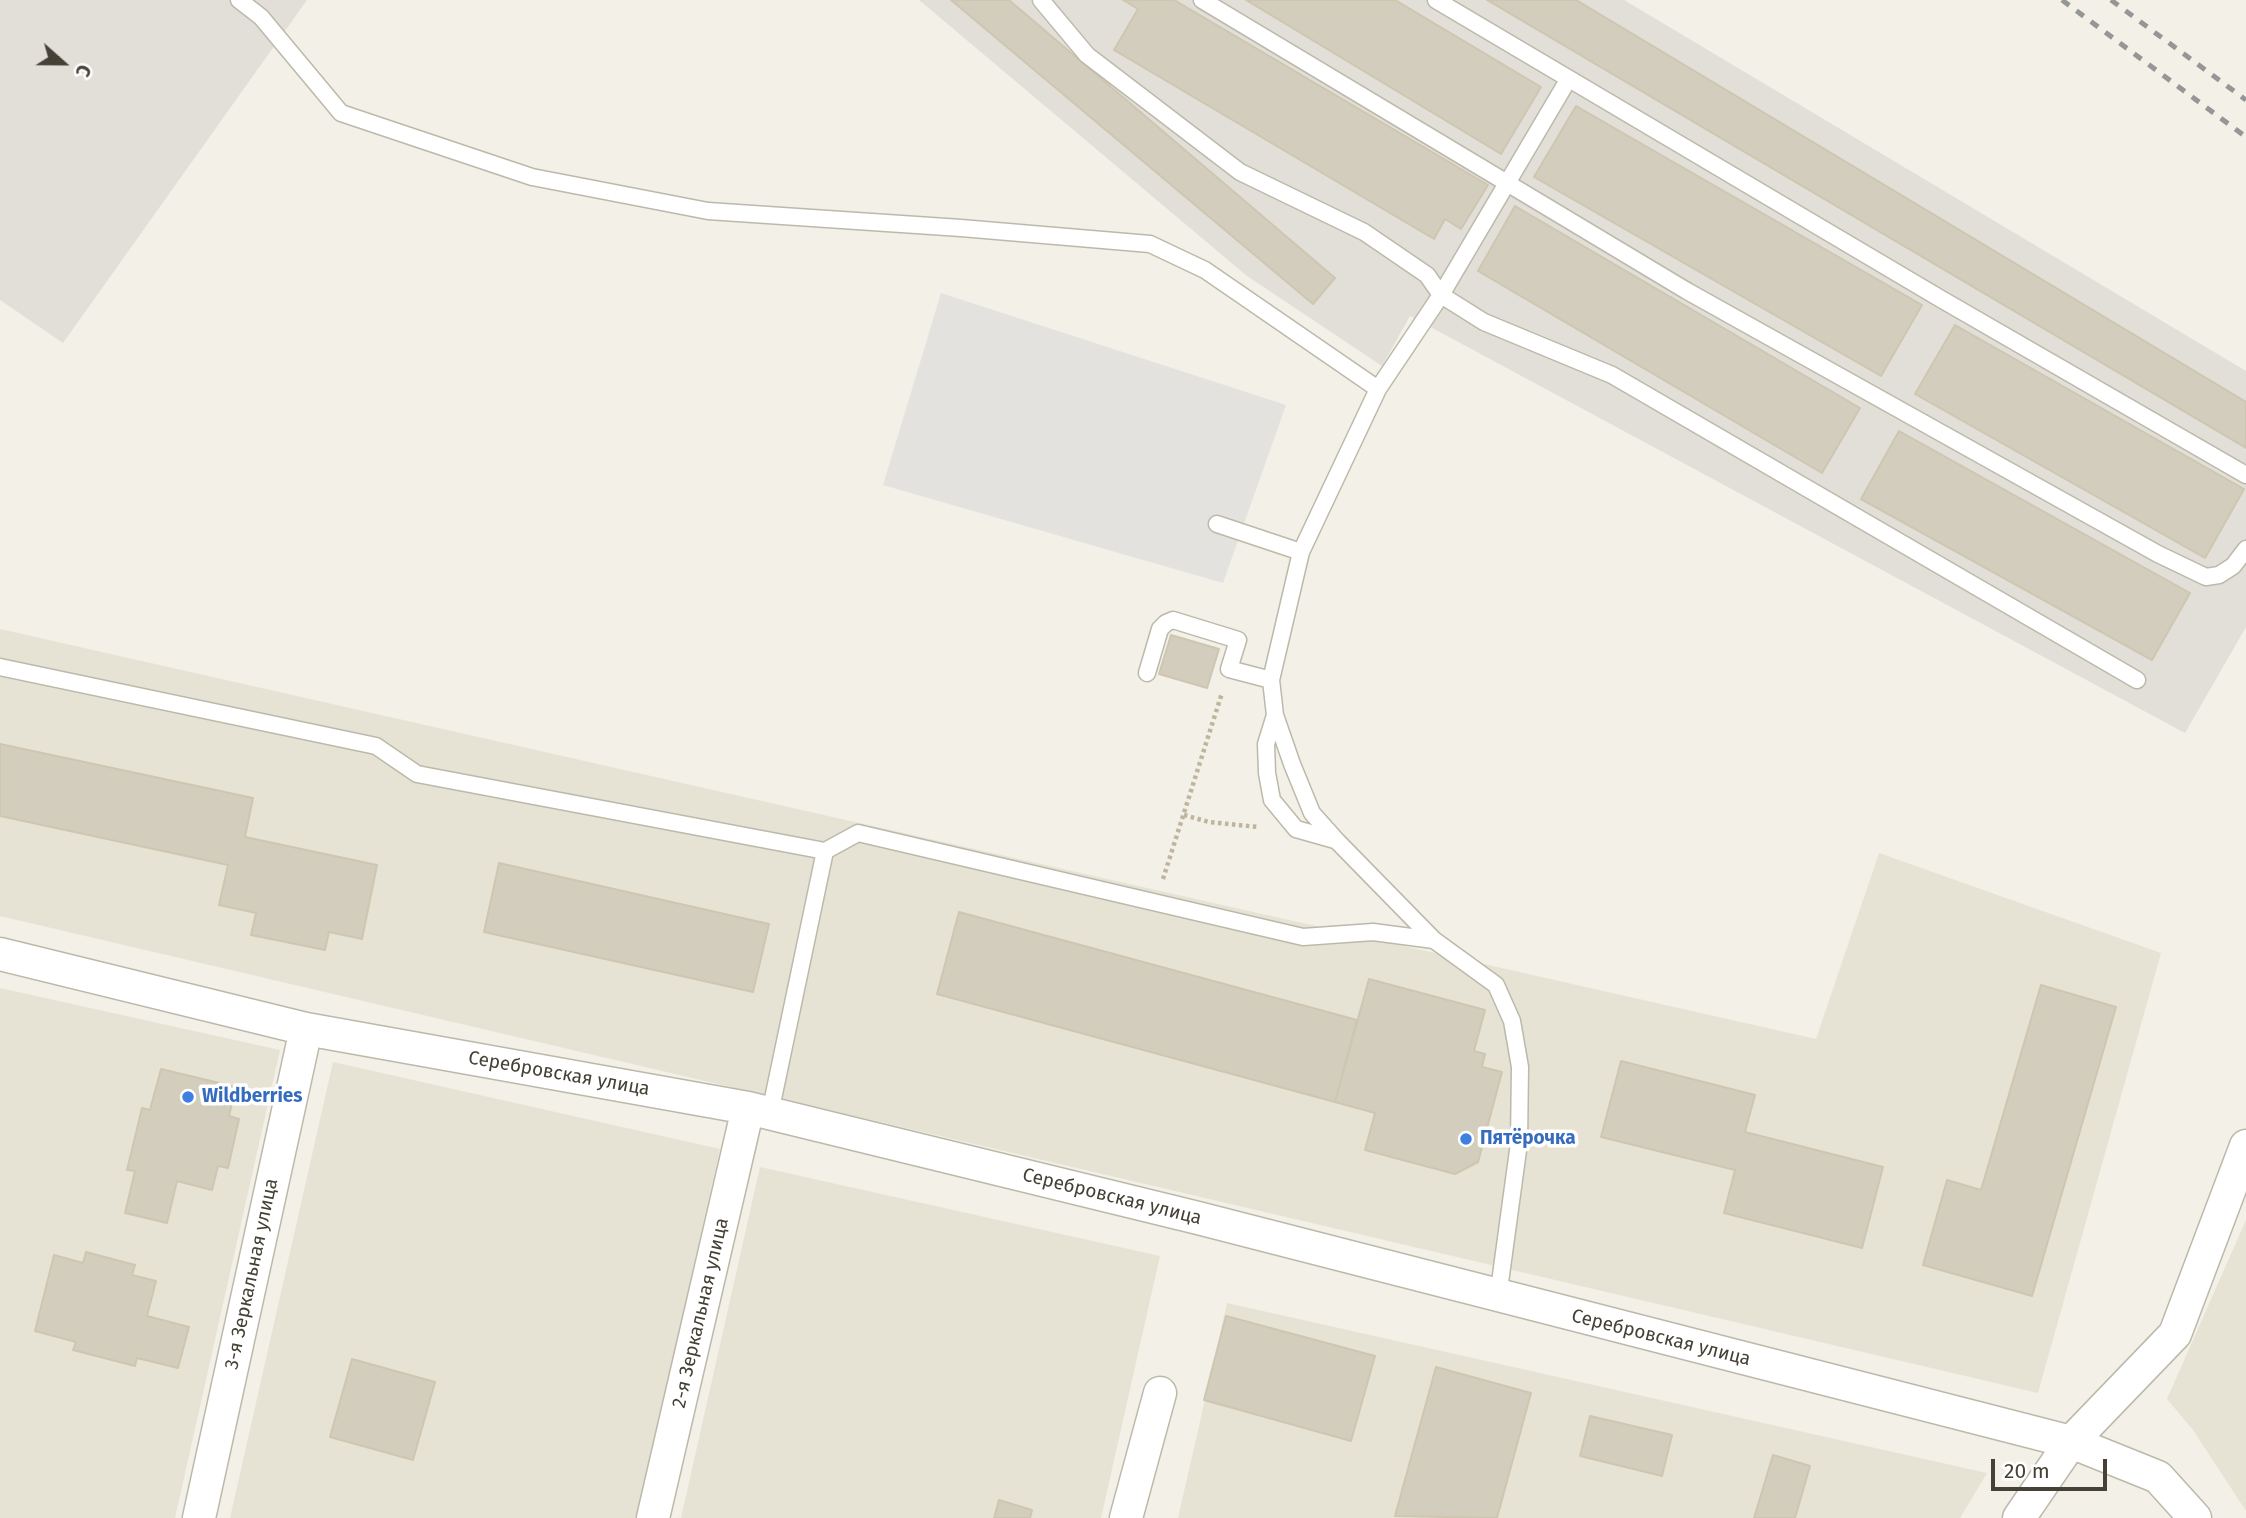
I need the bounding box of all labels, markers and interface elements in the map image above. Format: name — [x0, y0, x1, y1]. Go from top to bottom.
north arrow — [28, 28, 98, 98]
text: С — [70, 61, 96, 80]
street label: Серебровская улица — [467, 1047, 651, 1101]
place label: Wildberries — [202, 1086, 302, 1108]
marker: Wildberries — [180, 1089, 196, 1105]
place label: Пятёрочка — [1480, 1128, 1576, 1150]
marker: Пятёрочка — [1458, 1131, 1474, 1147]
street label: Серебровская улица — [1020, 1164, 1204, 1230]
street label: 3-я Зеркальная улица — [221, 1176, 283, 1372]
street label: 2-я Зеркальная улица — [668, 1216, 734, 1410]
street label: Серебровская улица — [1569, 1305, 1753, 1371]
scale bar — [1994, 1444, 2110, 1488]
text: 20 m — [2004, 1458, 2050, 1484]

